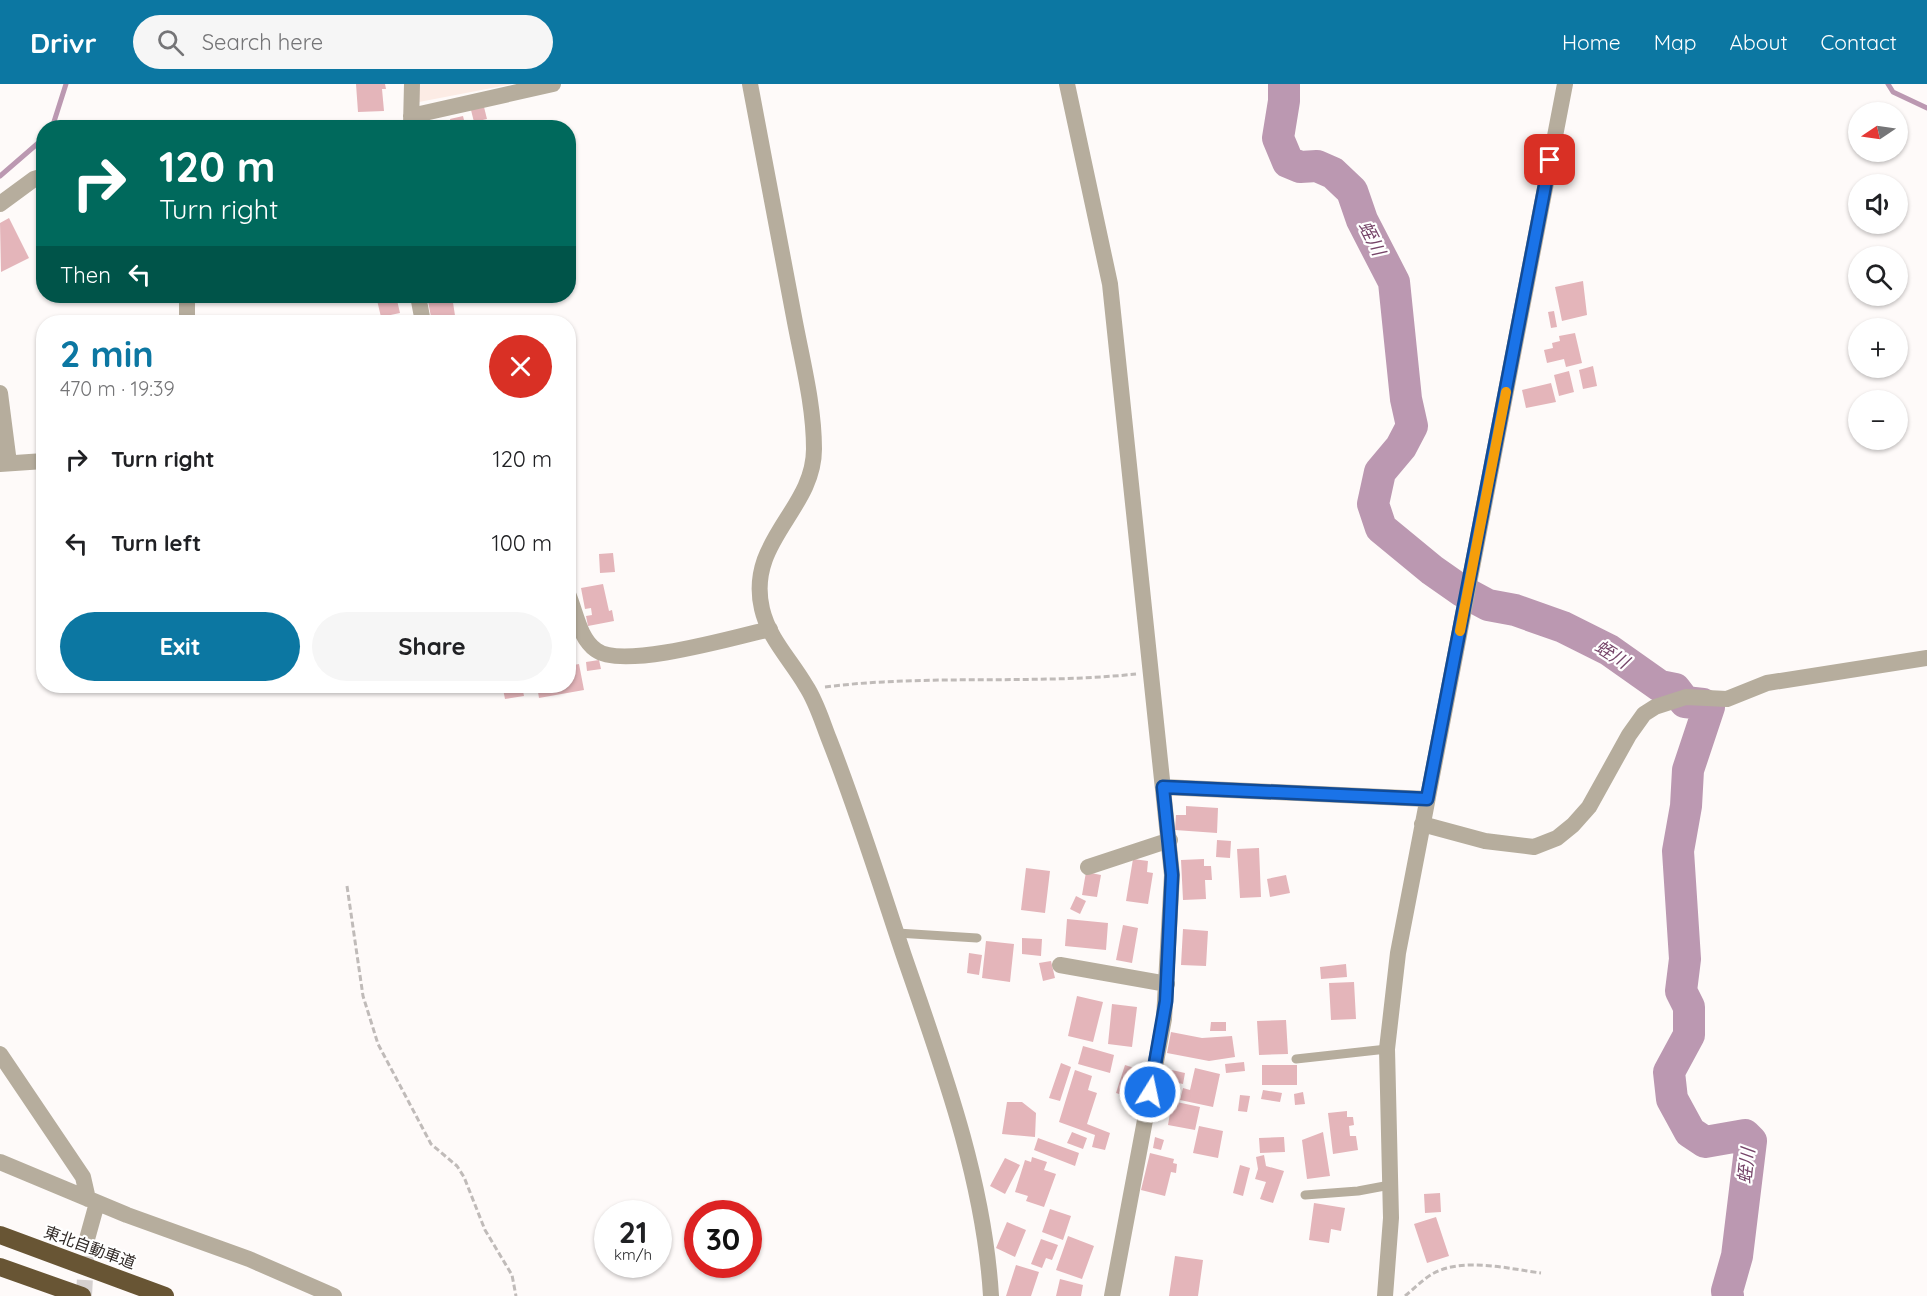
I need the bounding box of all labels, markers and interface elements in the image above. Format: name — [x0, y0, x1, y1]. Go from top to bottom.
search box — [133, 15, 553, 69]
text: Drivr — [30, 25, 97, 60]
icon: search — [154, 26, 187, 59]
text: Search here — [202, 28, 323, 56]
text: Home — [1562, 29, 1621, 55]
text: Map — [1654, 29, 1697, 55]
text: About — [1730, 29, 1788, 55]
text: Contact — [1821, 29, 1897, 55]
north arrow — [1848, 102, 1908, 162]
map controls — [1848, 102, 1908, 450]
pin — [1524, 134, 1575, 185]
text: 120 m — [159, 140, 276, 193]
icon: arrive — [1533, 143, 1566, 176]
icon: right — [60, 144, 138, 222]
button: sound — [1848, 174, 1908, 234]
text: Turn right — [159, 192, 278, 226]
water label: 蛭川 — [1354, 217, 1391, 261]
button: search — [1848, 246, 1908, 306]
icon: left — [123, 258, 156, 291]
text: Then — [60, 261, 111, 289]
button: + — [1848, 318, 1908, 378]
text: 2 min — [60, 331, 154, 376]
button: close — [489, 335, 552, 398]
text: 470 m · 19:39 — [60, 376, 175, 401]
button: − — [1848, 390, 1908, 450]
icon: right — [60, 443, 93, 476]
text: Turn right — [111, 445, 215, 473]
text: 120 m — [493, 445, 552, 473]
icon: left — [60, 527, 93, 560]
text: Turn left — [111, 529, 201, 557]
text: 100 m — [492, 529, 552, 557]
button: Exit — [60, 612, 300, 681]
button: Share — [312, 612, 552, 681]
water label: 蛭川 — [1591, 635, 1635, 674]
position arrow — [1118, 1060, 1182, 1124]
water label: 蛭川 — [1733, 1145, 1760, 1185]
speed limit sign: 30 — [684, 1200, 762, 1278]
text: 21 — [619, 1213, 647, 1251]
street label: 東北自動車道 — [41, 1221, 139, 1273]
text: km/h — [614, 1245, 652, 1264]

